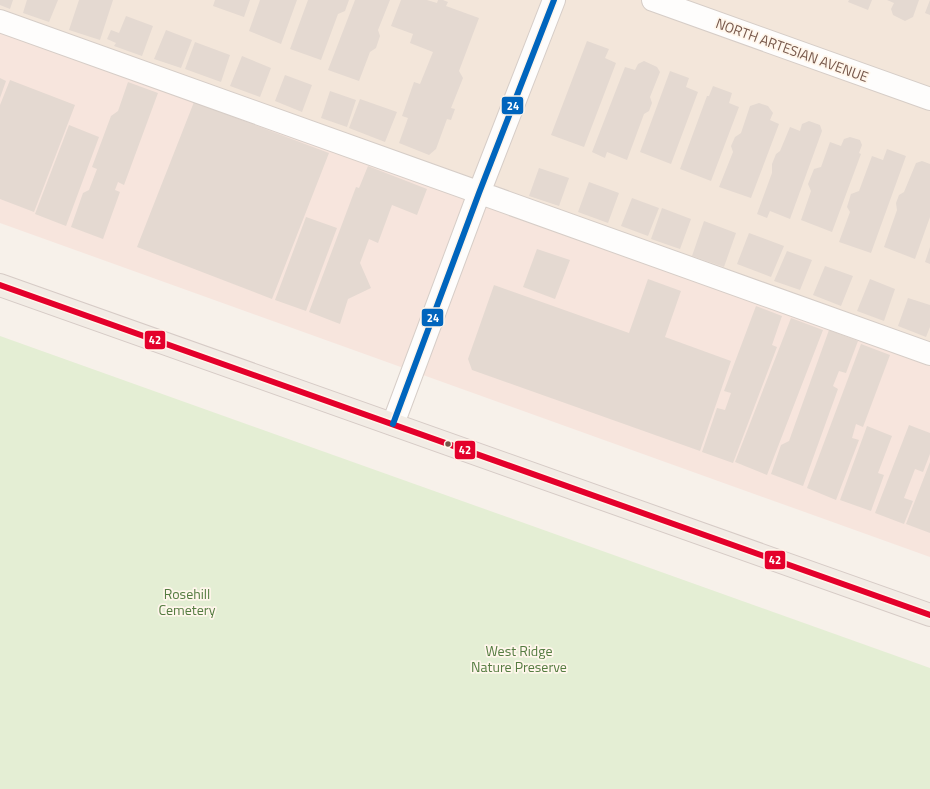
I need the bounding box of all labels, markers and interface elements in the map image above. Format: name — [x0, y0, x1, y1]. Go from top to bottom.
street label: NORTH ARTESIAN AVENUE — [713, 12, 872, 87]
line badge: 24 — [501, 96, 524, 115]
text: 24 — [507, 98, 519, 114]
line badge: 24 — [421, 308, 444, 327]
text: 24 — [427, 310, 439, 326]
line badge: 42 — [144, 330, 166, 350]
text: 42 — [149, 332, 161, 348]
unlabelled marker — [443, 439, 453, 449]
line badge: 42 — [454, 440, 476, 460]
text: 42 — [459, 442, 471, 458]
line badge: 42 — [764, 550, 786, 570]
text: 42 — [769, 552, 781, 568]
park label: Rosehill Cemetery — [159, 583, 216, 620]
park label: West Ridge Nature Preserve — [471, 640, 567, 677]

